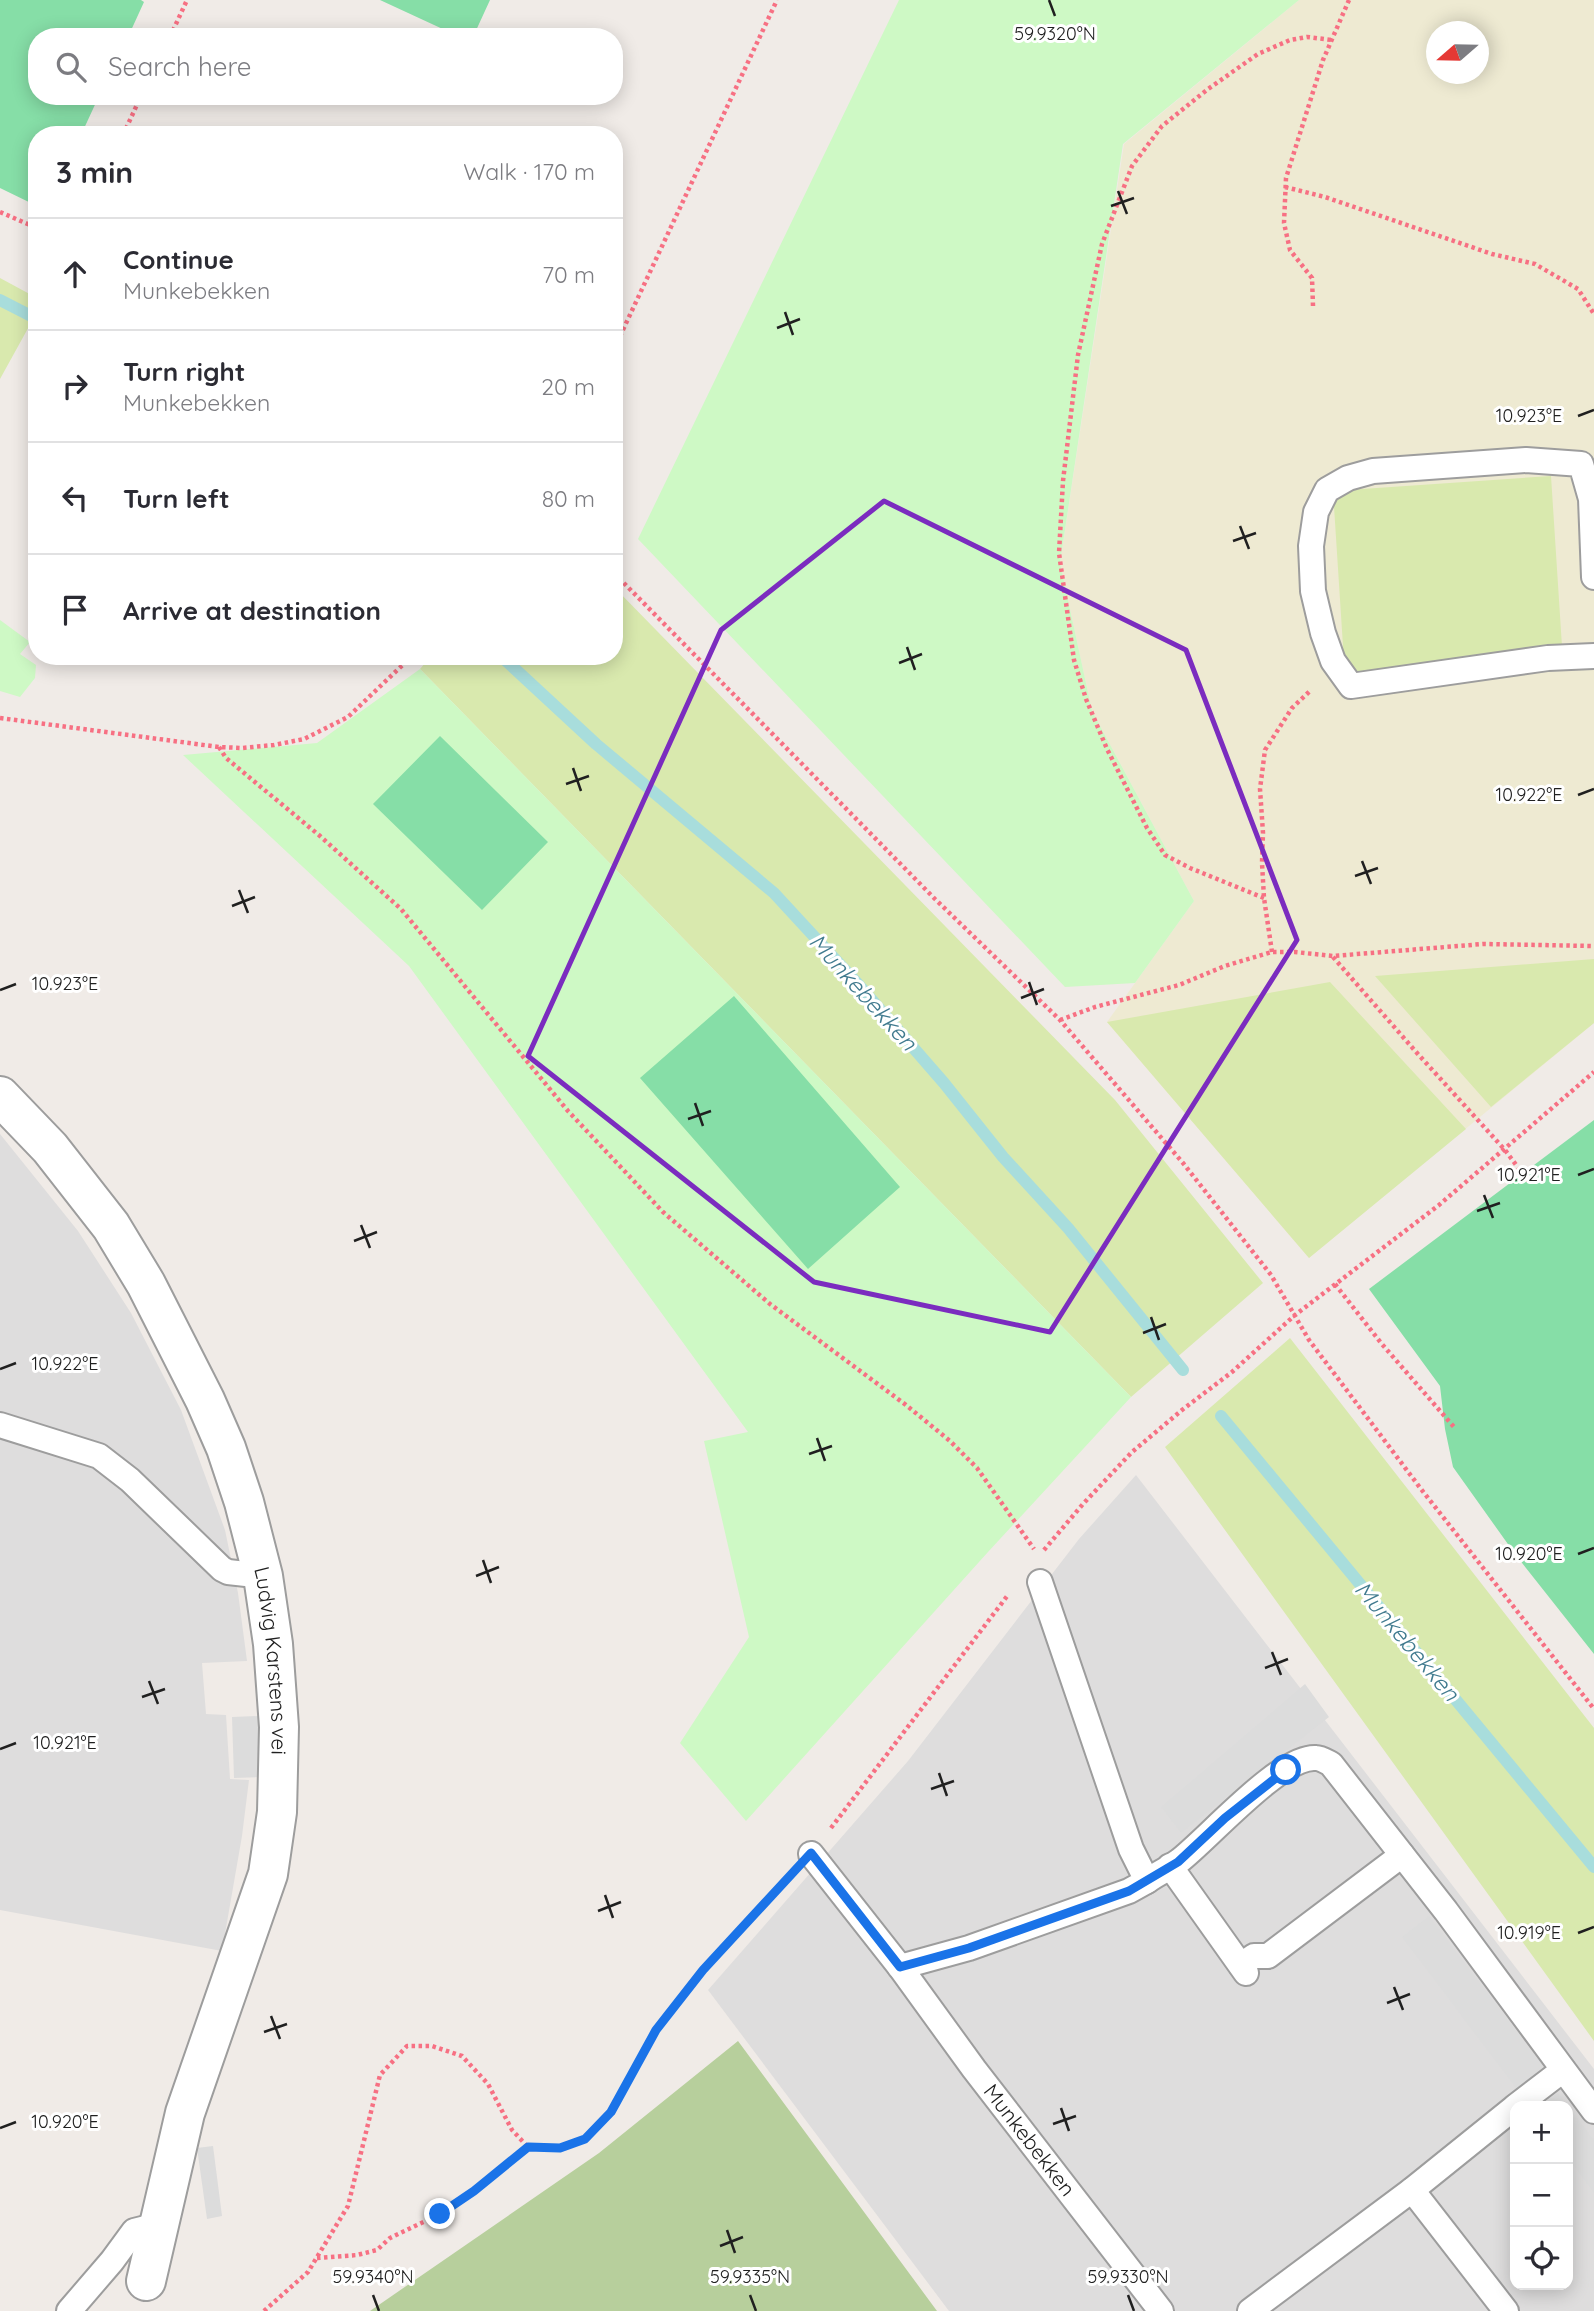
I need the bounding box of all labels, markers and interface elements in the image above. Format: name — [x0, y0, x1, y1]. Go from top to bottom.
north arrow — [1426, 21, 1489, 84]
text: 59.9320°N — [1014, 22, 1096, 45]
search box — [28, 28, 623, 105]
icon: search — [52, 48, 90, 86]
text: Search here — [108, 50, 252, 83]
text: 3 min — [56, 153, 133, 191]
text: Walk · 170 m — [463, 157, 595, 186]
text: Continue — [123, 243, 234, 276]
icon: ahead — [56, 255, 94, 293]
text: 70 m — [542, 260, 595, 289]
text: Munkebekken — [123, 276, 270, 305]
text: Turn right — [123, 355, 245, 388]
icon: right — [56, 367, 94, 405]
text: 20 m — [541, 372, 595, 401]
text: Munkebekken — [123, 388, 270, 417]
text: 10.923°E — [1496, 404, 1562, 427]
icon: left — [56, 479, 94, 517]
text: Turn left — [123, 482, 230, 515]
text: 80 m — [542, 484, 595, 513]
icon: arrive — [56, 591, 94, 629]
text: Arrive at destination — [123, 594, 381, 627]
text: 10.922°E — [1496, 783, 1562, 806]
water label: Munkebekken — [803, 927, 924, 1057]
text: 10.923°E — [32, 972, 98, 995]
text: 10.921°E — [1497, 1163, 1561, 1186]
text: 10.922°E — [32, 1352, 98, 1375]
text: 10.920°E — [1495, 1542, 1563, 1565]
street label: Ludvig Karstens vei — [249, 1563, 293, 1755]
water label: Munkebekken — [1349, 1575, 1466, 1707]
text: 10.921°E — [33, 1731, 97, 1754]
route start — [1270, 1754, 1301, 1785]
text: 10.919°E — [1497, 1921, 1561, 1944]
street label: Munkebekken — [978, 2078, 1081, 2201]
map controls — [1510, 2101, 1573, 2290]
button: + — [1510, 2101, 1573, 2164]
text: 10.920°E — [31, 2110, 99, 2133]
button: − — [1510, 2164, 1573, 2227]
route end — [424, 2198, 455, 2229]
button: locate — [1510, 2227, 1573, 2290]
text: 59.9340°N — [332, 2265, 414, 2288]
text: 59.9335°N — [710, 2265, 790, 2288]
text: 59.9330°N — [1087, 2265, 1169, 2288]

